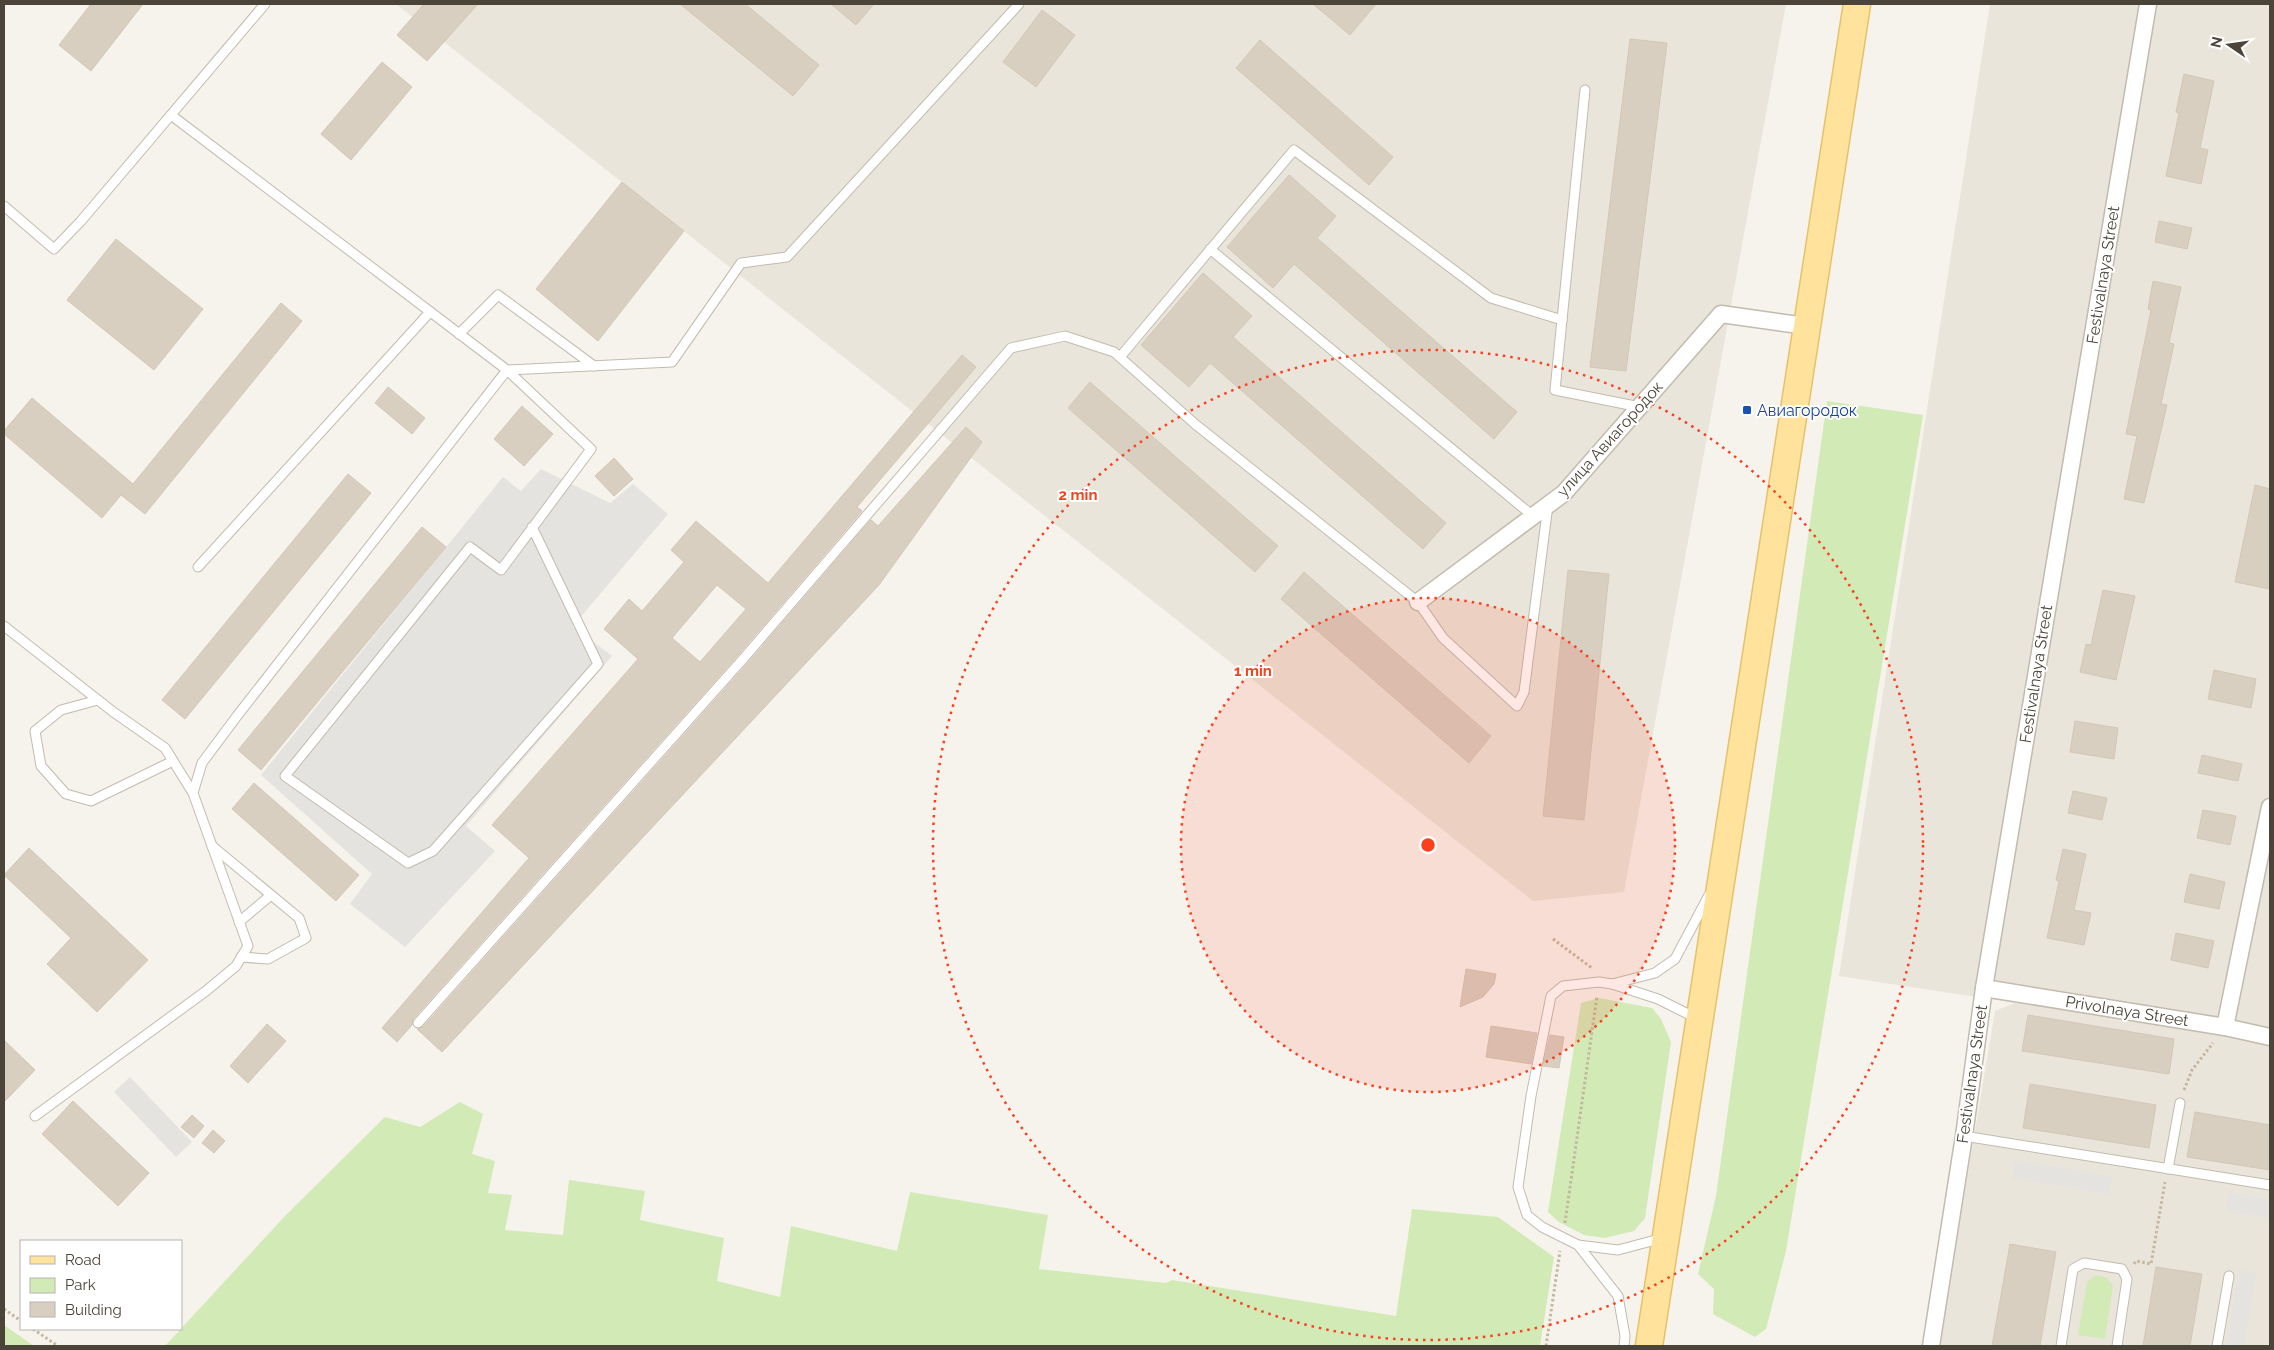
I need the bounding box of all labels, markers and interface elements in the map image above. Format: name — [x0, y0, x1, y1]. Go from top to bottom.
north arrow — [2204, 20, 2254, 70]
text: N — [2207, 35, 2225, 49]
street label: Festivalnaya Street — [2083, 204, 2123, 345]
street label: улица Авиагородок — [1553, 377, 1667, 501]
place label: Авиагородок — [1757, 401, 1857, 420]
marker: Авиагородок — [1741, 404, 1753, 416]
text: 2 min — [1059, 486, 1097, 504]
street label: Festivalnaya Street — [2016, 603, 2056, 744]
text: 1 min — [1234, 662, 1272, 680]
centre of rings — [1419, 836, 1437, 854]
street label: Privolnaya Street — [2064, 992, 2191, 1030]
street label: Festivalnaya Street — [1953, 1003, 1991, 1144]
legend — [20, 1240, 182, 1330]
text: Road — [65, 1251, 101, 1269]
text: Park — [65, 1276, 96, 1294]
text: Building — [65, 1301, 122, 1319]

